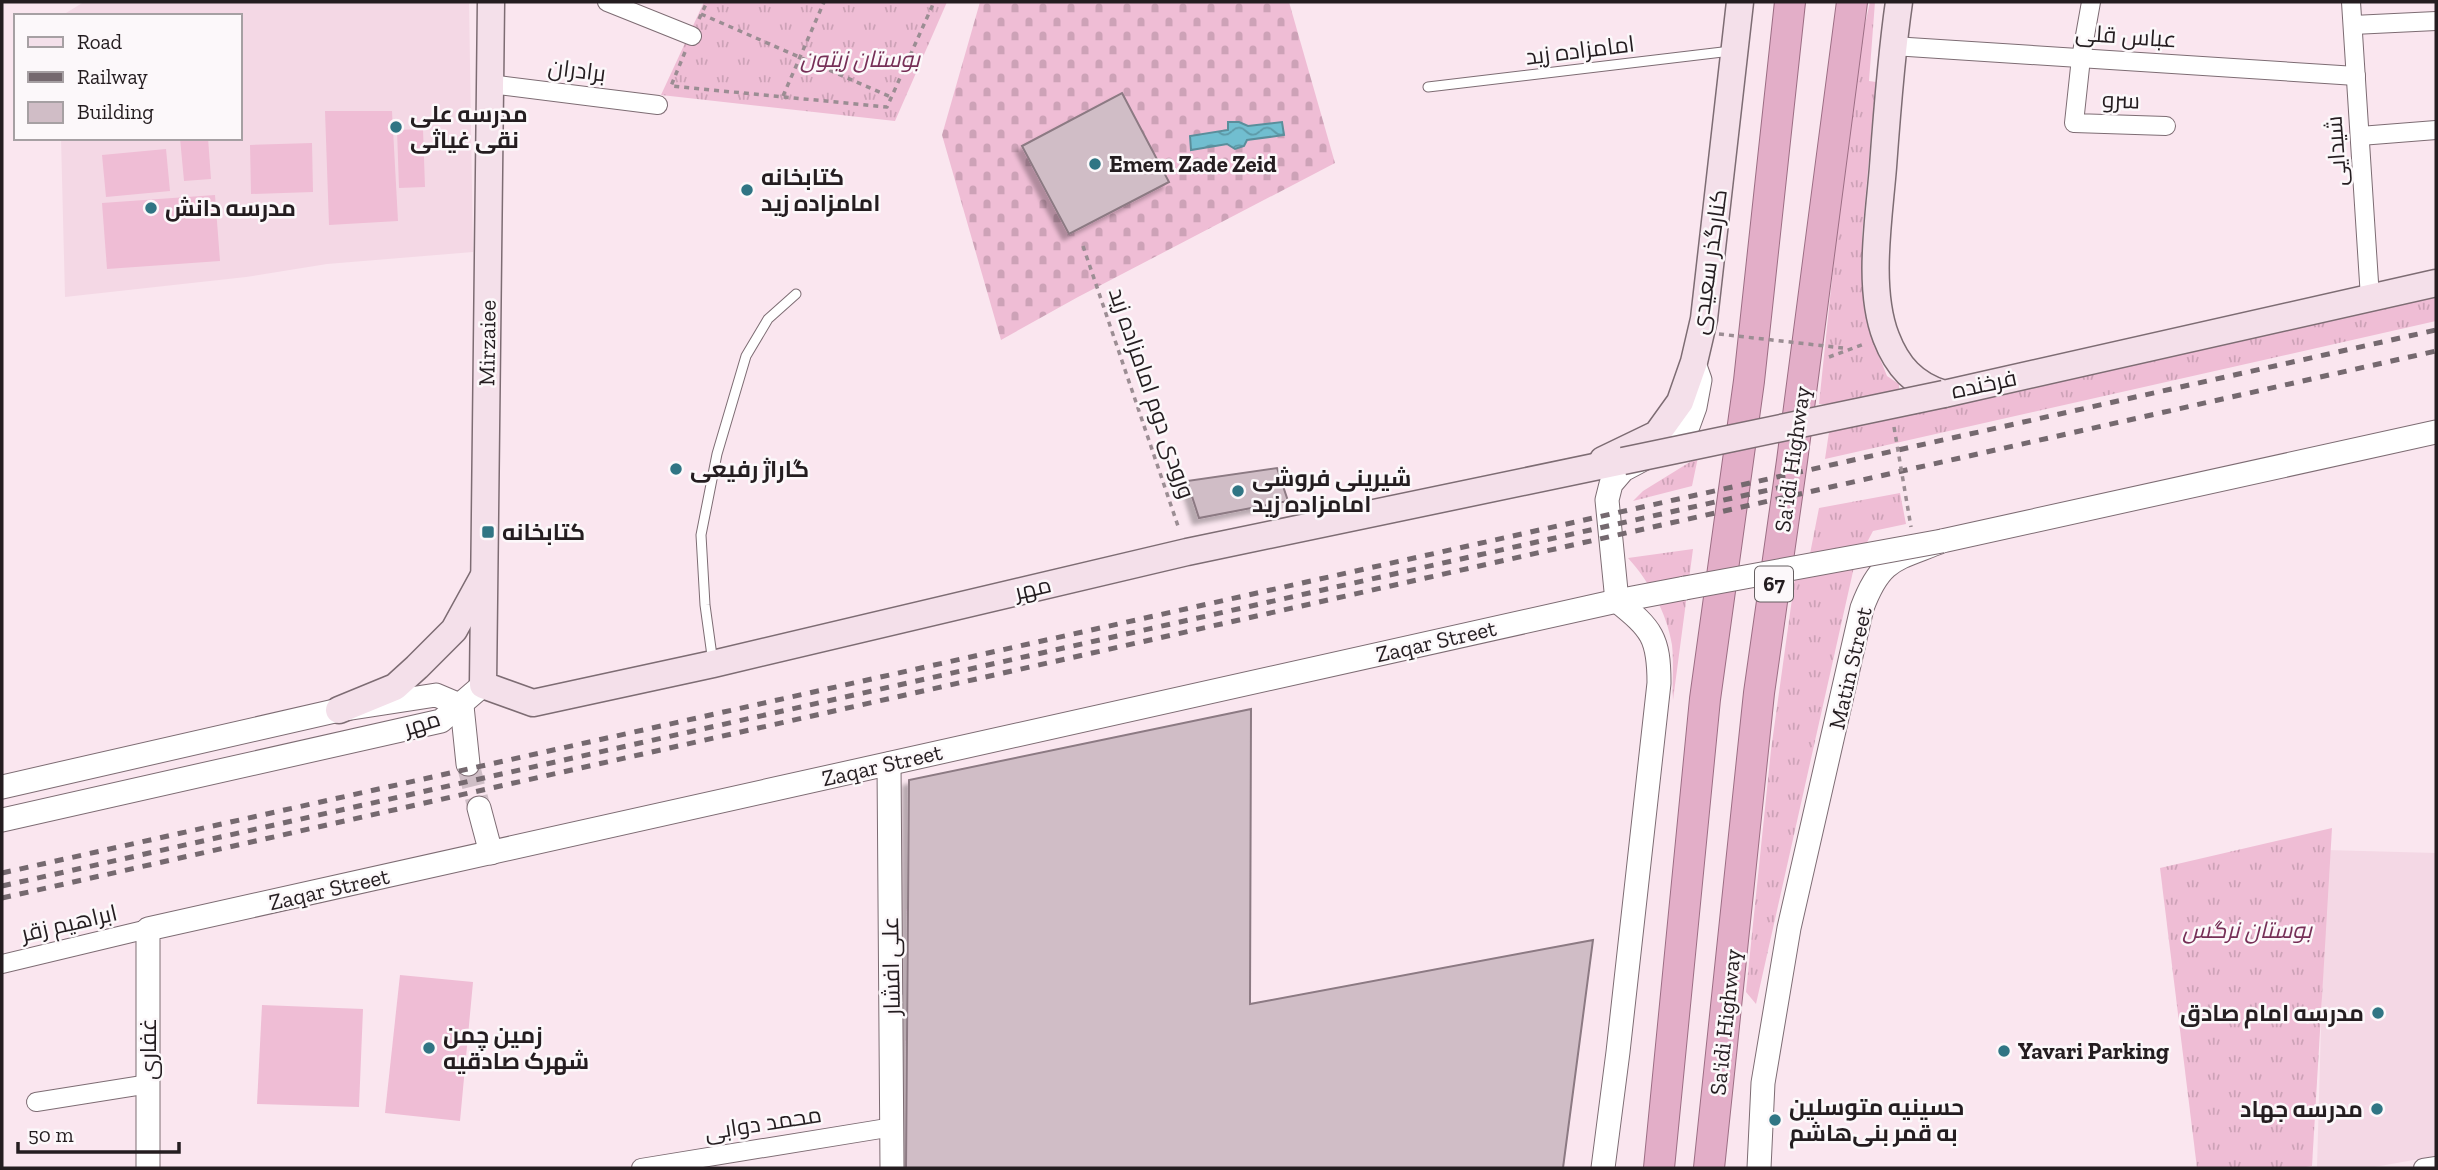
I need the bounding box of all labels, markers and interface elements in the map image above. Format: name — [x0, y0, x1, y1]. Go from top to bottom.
legend — [14, 14, 242, 140]
street label: عباس قلی — [2074, 18, 2178, 54]
text: Road — [77, 29, 123, 54]
street label: امامزاده زید — [1524, 29, 1636, 71]
park label: بوستان زیتون — [800, 45, 922, 73]
street label: برادران — [547, 53, 607, 87]
text: Railway — [77, 64, 148, 89]
street label: سرو — [2101, 85, 2141, 115]
text: Building — [77, 99, 154, 124]
place label: مدرسه علی نقی غیاثی — [410, 100, 528, 154]
street label: شیدایی — [2320, 115, 2352, 187]
marker: مدرسه علی نقی غیاثی — [388, 119, 404, 135]
place label: Emem Zade Zeid — [1109, 150, 1277, 178]
marker: Emem Zade Zeid — [1087, 156, 1103, 172]
place label: کتابخانه امامزاده زید — [761, 163, 881, 217]
marker: کتابخانه امامزاده زید — [739, 182, 755, 198]
street label: کنارگذر سعیدی — [1685, 188, 1733, 336]
place label: مدرسه دانش — [165, 194, 296, 222]
marker: مدرسه دانش — [143, 200, 159, 216]
street label: ورودی دوم امامزاده زید — [1101, 284, 1201, 503]
street label: Mirzaiee — [472, 300, 502, 386]
street label: فرخنده — [1949, 363, 2019, 405]
street label: Sa'idi Highway — [1768, 384, 1816, 534]
place label: گاراژ رفیعی — [690, 455, 809, 483]
marker: گاراژ رفیعی — [668, 461, 684, 477]
place label: شیرینی فروشی امامزاده زید — [1252, 464, 1411, 518]
marker: شیرینی فروشی امامزاده زید — [1230, 483, 1246, 499]
place label: کتابخانه — [502, 518, 585, 546]
marker: کتابخانه — [480, 524, 496, 540]
road number: 67 — [1755, 566, 1793, 602]
street label: مهر — [1010, 570, 1054, 606]
street label: Matin Street — [1822, 603, 1878, 732]
street label: Zaqar Street — [1373, 613, 1499, 668]
street label: مهر — [398, 704, 444, 742]
street label: Zaqar Street — [819, 737, 945, 792]
street label: Zaqar Street — [266, 861, 392, 916]
street label: ابراهیم زقر — [16, 898, 120, 950]
street label: علی افشار — [876, 916, 906, 1018]
park label: بوستان نرگس — [2182, 916, 2314, 944]
street label: Sa'idi Highway — [1703, 947, 1747, 1097]
place label: مدرسه امام صادق — [2180, 999, 2364, 1029]
marker: مدرسه امام صادق — [2370, 1005, 2386, 1021]
street label: غفاری — [134, 1018, 162, 1080]
place label: زمین چمن شهرک صادقیه — [443, 1021, 589, 1075]
place label: Yavari Parking — [2018, 1037, 2169, 1065]
marker: زمین چمن شهرک صادقیه — [421, 1040, 437, 1056]
marker: Yavari Parking — [1996, 1043, 2012, 1059]
place label: حسینیه متوسلین به قمر بنی‌هاشم — [1789, 1093, 1964, 1149]
place label: مدرسه جهاد — [2240, 1095, 2363, 1123]
street label: محمد دوابی — [703, 1100, 823, 1146]
marker: مدرسه جهاد — [2369, 1101, 2385, 1117]
scale bar — [18, 1110, 178, 1154]
marker: حسینیه متوسلین به قمر بنی‌هاشم — [1767, 1112, 1783, 1128]
text: 50 m — [28, 1122, 74, 1147]

